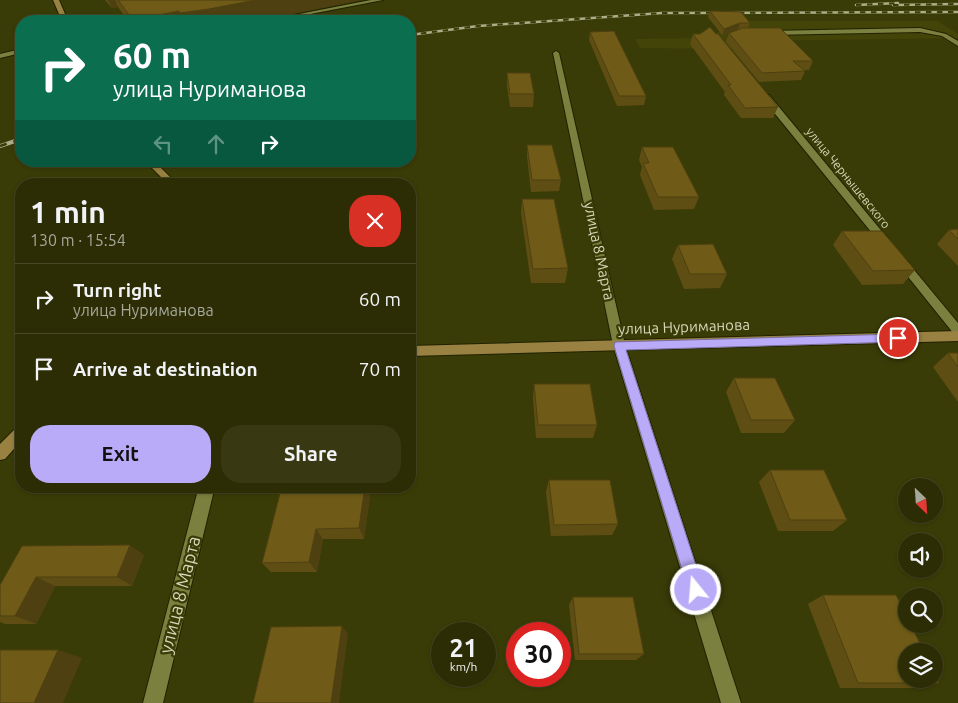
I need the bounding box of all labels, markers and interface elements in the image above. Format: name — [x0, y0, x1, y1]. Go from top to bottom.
icon: right — [30, 35, 95, 100]
text: 60 m — [113, 35, 191, 75]
text: улица Нуриманова — [113, 76, 307, 101]
street label: улица Чернышевского — [804, 125, 893, 231]
icon: left — [149, 130, 177, 158]
icon: ahead — [202, 130, 230, 158]
icon: right — [255, 130, 283, 158]
text: 1 min — [30, 195, 106, 229]
button: close — [349, 195, 401, 247]
street label: улица 8 Марта — [581, 200, 618, 302]
text: 130 m · 15:54 — [30, 231, 126, 249]
text: Turn right — [73, 279, 161, 301]
icon: right — [30, 285, 58, 313]
text: 60 m — [359, 288, 401, 310]
text: улица Нуриманова — [73, 301, 214, 319]
street label: улица Нуриманова — [618, 316, 750, 337]
pin — [877, 317, 919, 359]
icon: arrive — [884, 324, 912, 352]
icon: arrive — [30, 355, 58, 383]
text: Arrive at destination — [73, 358, 258, 380]
text: 70 m — [359, 358, 401, 380]
button: Exit — [30, 425, 211, 483]
button: Share — [221, 425, 401, 483]
north arrow — [898, 478, 942, 522]
map controls — [898, 478, 943, 688]
button: sound — [898, 533, 943, 578]
street label: улица 8 Марта — [155, 534, 203, 656]
position arrow — [669, 563, 721, 615]
button: search — [898, 588, 943, 633]
speed limit sign: 30 — [506, 622, 571, 687]
text: 21 — [449, 634, 478, 662]
button: layers — [898, 643, 943, 688]
text: km/h — [450, 660, 477, 673]

